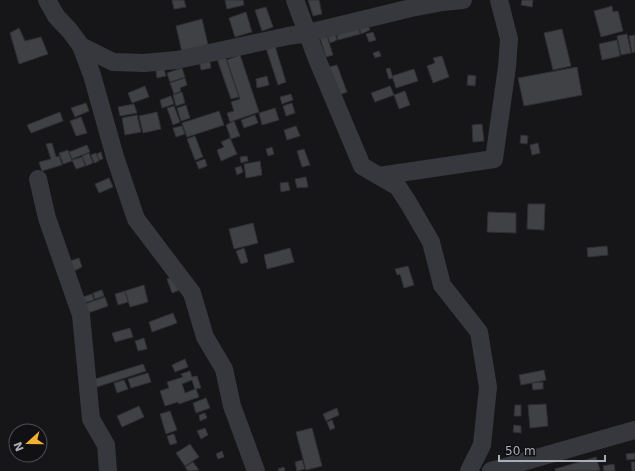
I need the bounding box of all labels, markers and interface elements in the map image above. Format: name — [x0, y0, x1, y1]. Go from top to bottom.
north arrow — [8, 423, 48, 463]
scale bar — [499, 437, 605, 463]
text: N — [11, 440, 27, 453]
text: 50 m — [505, 444, 536, 458]

